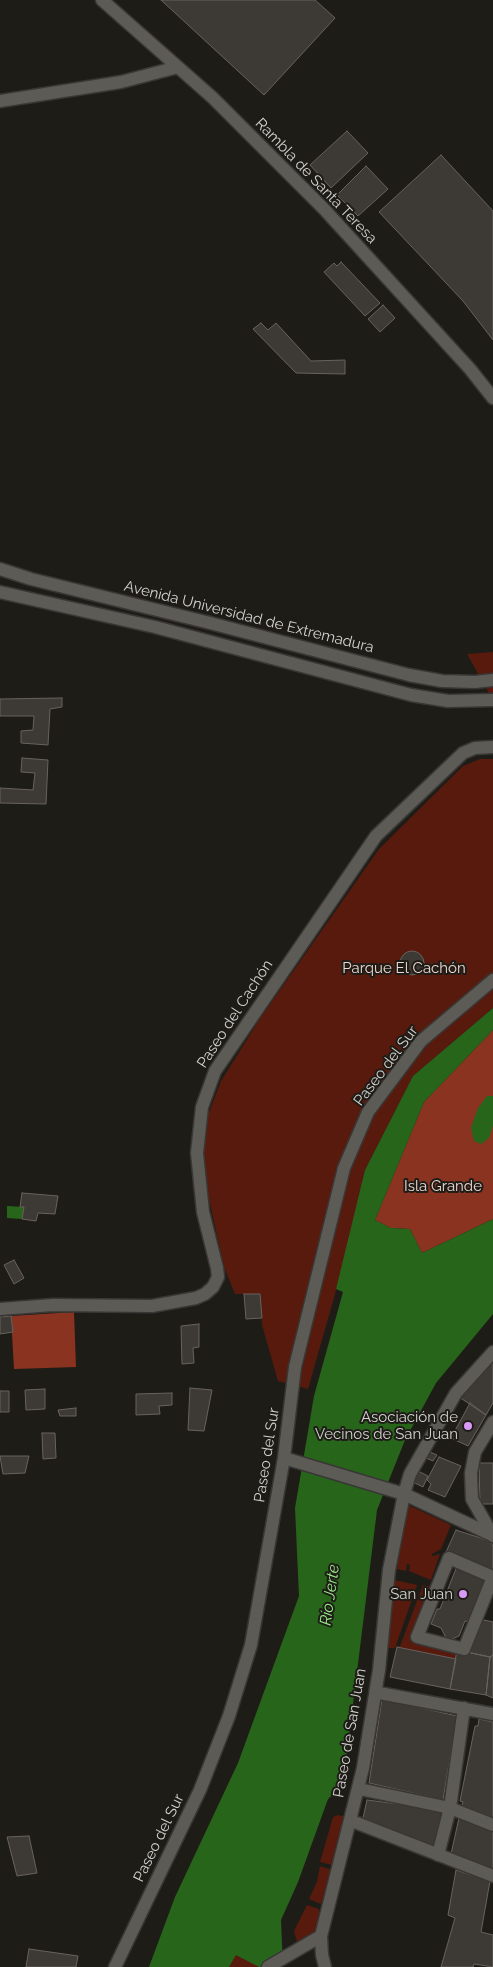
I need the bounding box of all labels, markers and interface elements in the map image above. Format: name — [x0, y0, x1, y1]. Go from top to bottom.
street label: Rambla de Santa Teresa — [251, 115, 381, 247]
street label: Avenida Universidad de Extremadura — [122, 577, 376, 657]
street label: Paseo del Cachón — [193, 957, 277, 1071]
park label: Parque El Cachón — [342, 959, 466, 977]
street label: Paseo del Sur — [350, 1022, 422, 1110]
park label: Isla Grande — [404, 1177, 482, 1195]
street label: Paseo del Sur — [251, 1406, 283, 1504]
place label: Asociación de Vecinos de San Juan — [315, 1408, 458, 1443]
marker: Asociación de Vecinos de San Juan — [462, 1420, 474, 1432]
water label: Río Jerte — [316, 1563, 344, 1627]
place label: San Juan — [390, 1585, 453, 1603]
marker: San Juan — [457, 1588, 469, 1600]
street label: Paseo de San Juan — [330, 1667, 370, 1799]
street label: Paseo del Sur — [130, 1791, 188, 1885]

